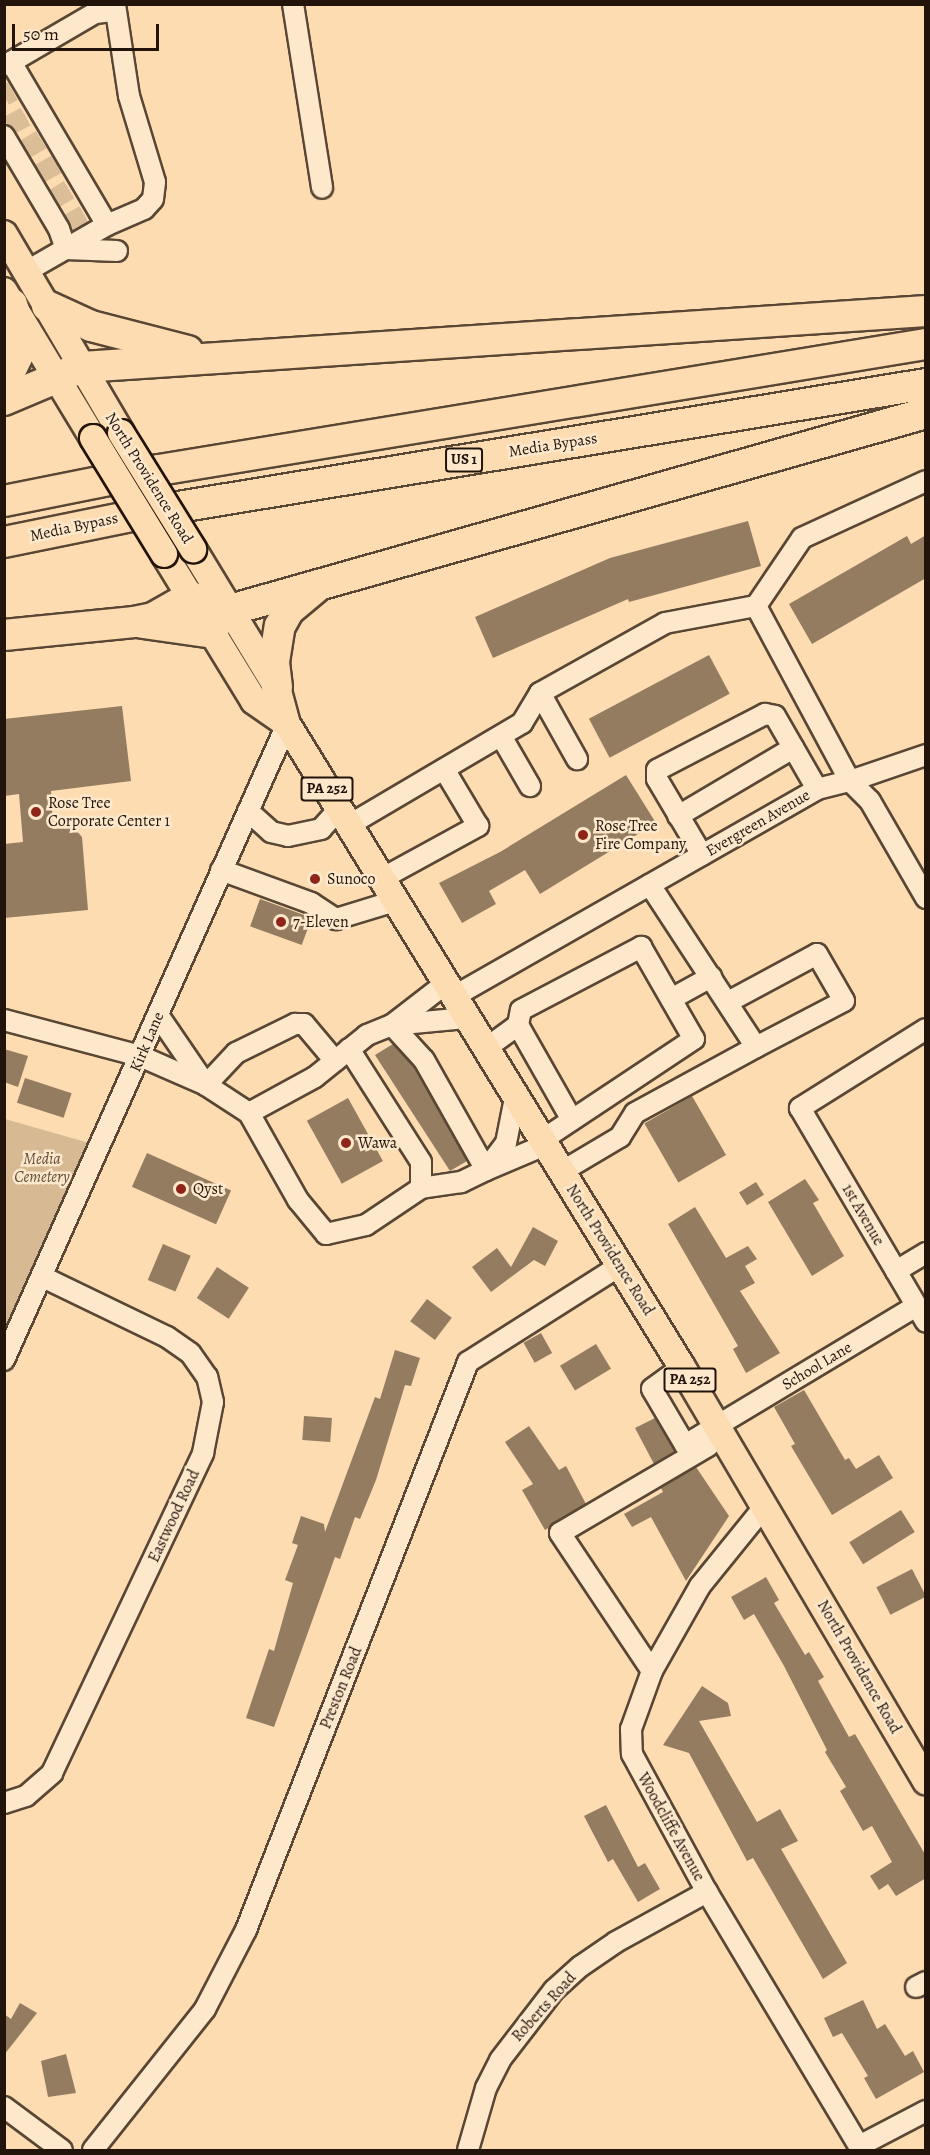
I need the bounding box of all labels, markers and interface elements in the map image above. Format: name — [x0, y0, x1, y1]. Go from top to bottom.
scale bar — [15, 12, 162, 50]
text: 50 m — [23, 22, 59, 46]
street label: North Providence Road — [101, 409, 197, 547]
street label: Media Bypass — [507, 429, 599, 461]
road number: US 1 — [444, 448, 484, 472]
street label: Media Bypass — [28, 508, 120, 546]
road number: PA 252 — [300, 777, 354, 801]
street label: Evergreen Avenue — [703, 785, 813, 861]
place label: Rose Tree Corporate Center 1 — [48, 793, 170, 831]
marker: Rose Tree Corporate Center 1 — [29, 805, 43, 819]
place label: Rose Tree Fire Company — [595, 816, 686, 854]
marker: Rose Tree Fire Company — [576, 828, 590, 842]
place label: Sunoco — [327, 869, 375, 889]
marker: Sunoco — [308, 872, 322, 886]
place label: 7-Eleven — [293, 912, 349, 932]
marker: 7-Eleven — [274, 915, 288, 929]
street label: Kirk Lane — [126, 1009, 168, 1075]
place label: Wawa — [358, 1133, 397, 1153]
marker: Wawa — [339, 1136, 353, 1150]
park label: Media Cemetery — [14, 1149, 70, 1187]
place label: Qyst — [193, 1179, 223, 1199]
street label: North Providence Road — [562, 1181, 658, 1319]
street label: 1st Avenue — [838, 1181, 888, 1249]
marker: Qyst — [174, 1182, 188, 1196]
street label: School Lane — [779, 1338, 855, 1394]
road number: PA 252 — [663, 1368, 717, 1392]
street label: Eastwood Road — [144, 1466, 204, 1566]
street label: North Providence Road — [813, 1597, 905, 1737]
street label: Preston Road — [316, 1644, 366, 1732]
street label: Woodcliffe Avenue — [633, 1769, 709, 1885]
street label: Roberts Road — [508, 1968, 580, 2046]

